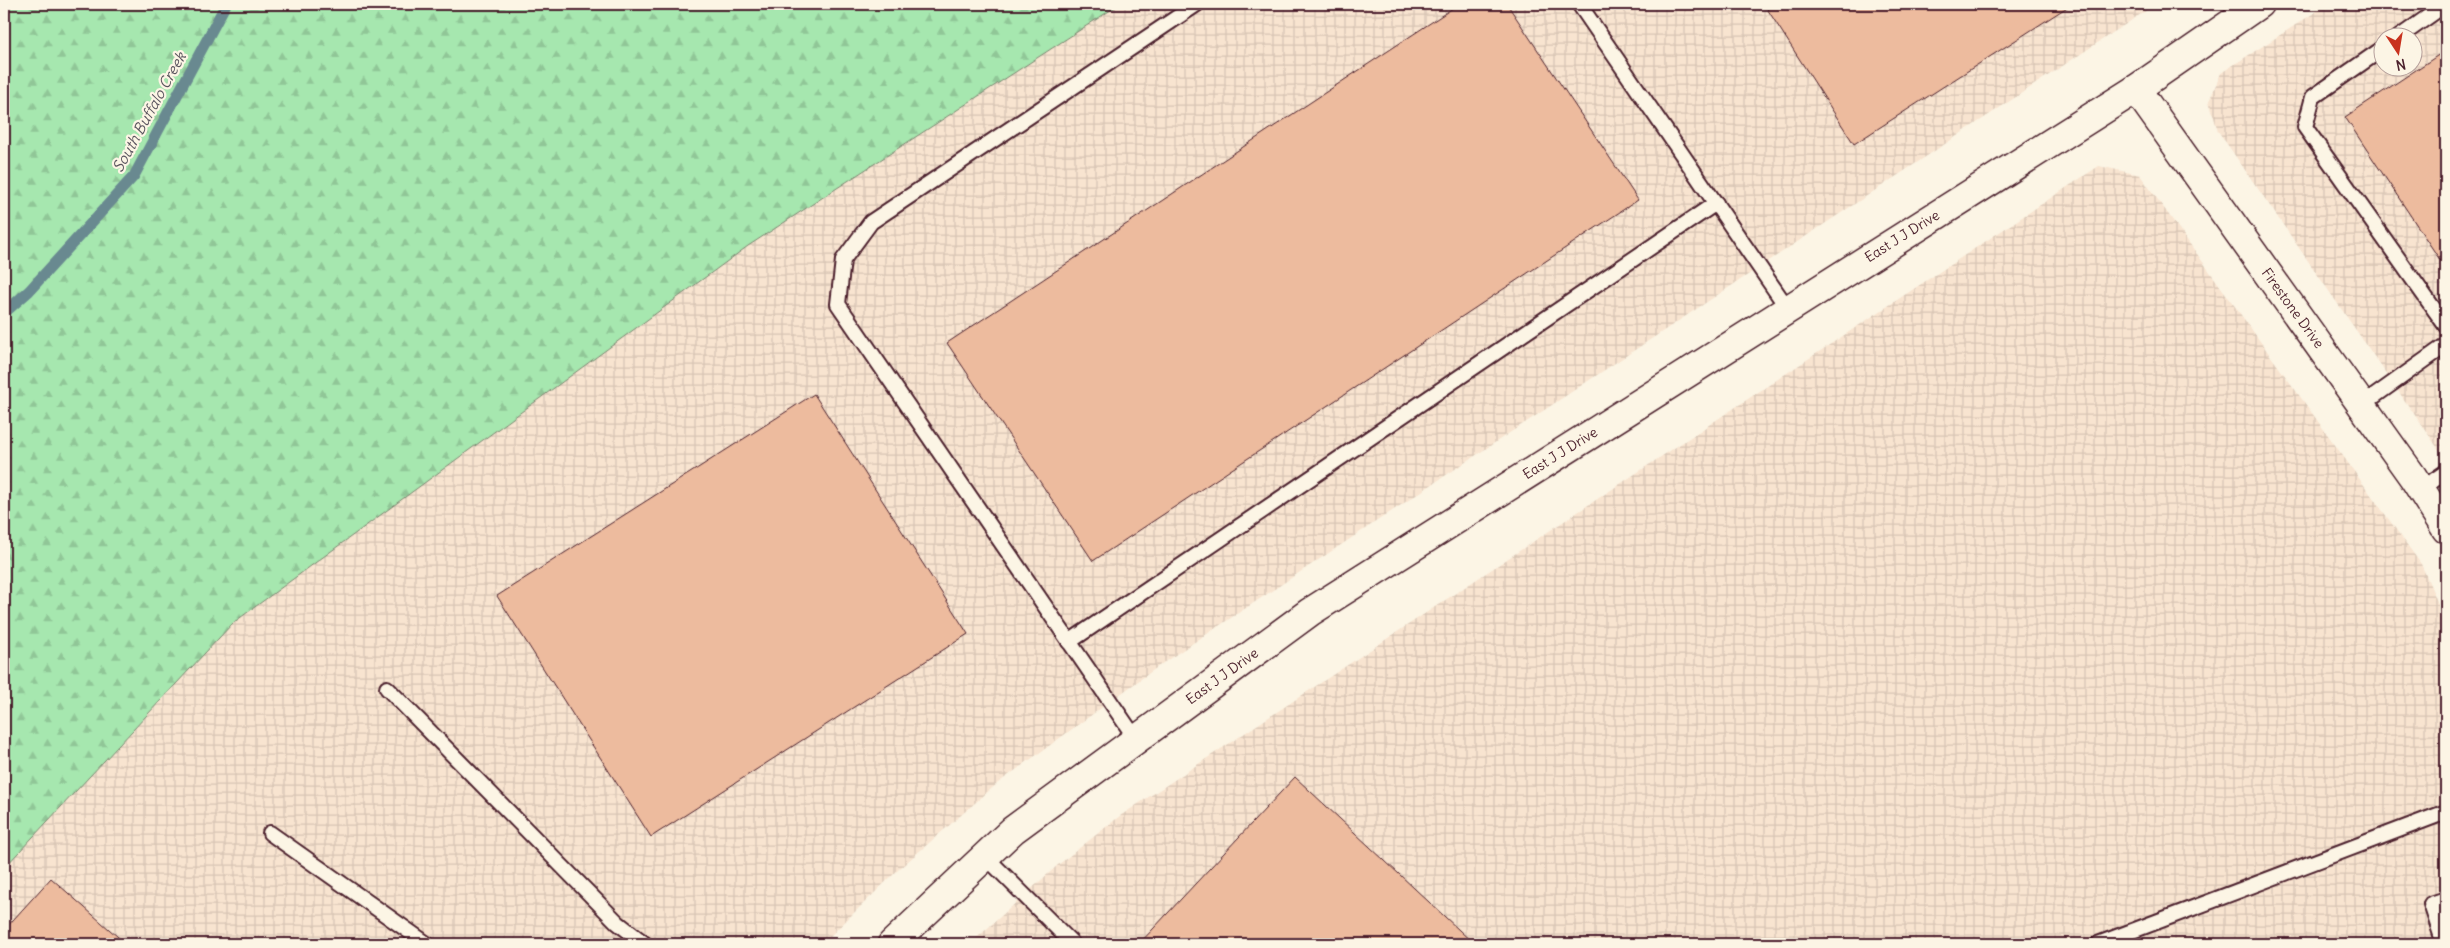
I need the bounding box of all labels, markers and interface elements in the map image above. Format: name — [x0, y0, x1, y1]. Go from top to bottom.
north arrow — [2372, 28, 2422, 78]
water label: South Buffalo Creek — [108, 48, 190, 175]
text: N — [2394, 55, 2407, 75]
street label: East J J Drive — [1861, 206, 1943, 266]
street label: Firestone Drive — [2258, 264, 2328, 352]
street label: East J J Drive — [1519, 423, 1601, 483]
street label: East J J Drive — [1182, 644, 1262, 708]

